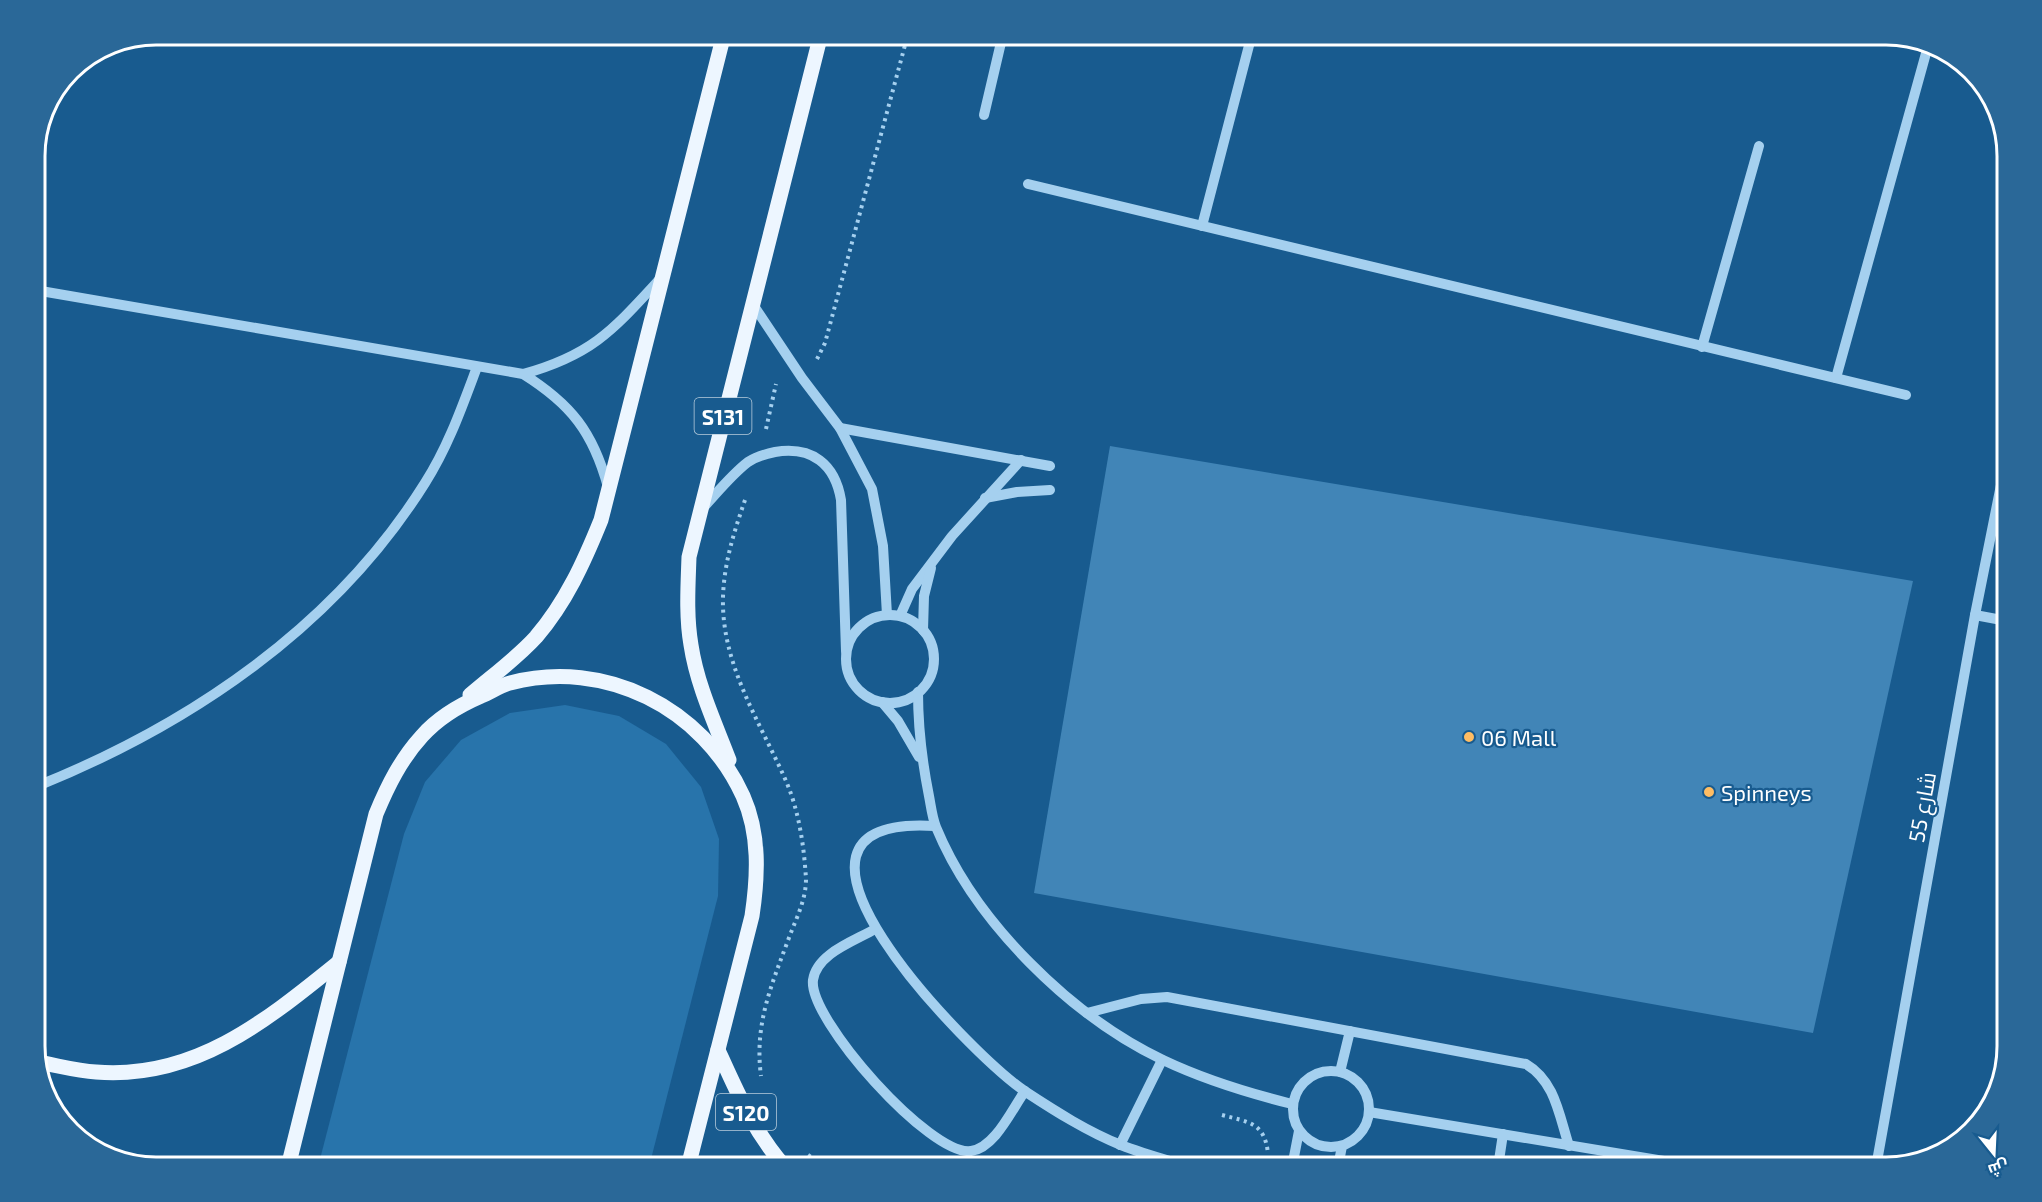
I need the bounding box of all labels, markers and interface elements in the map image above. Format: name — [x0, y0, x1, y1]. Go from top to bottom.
road number: S131 — [694, 398, 752, 434]
place label: 06 Mall — [1481, 724, 1557, 750]
marker: 06 Mall — [1462, 730, 1476, 744]
street label: شارع 55 — [1902, 770, 1943, 845]
place label: Spinneys — [1721, 779, 1812, 805]
marker: Spinneys — [1702, 785, 1716, 799]
road number: S120 — [716, 1094, 776, 1130]
north arrow — [1964, 1124, 2024, 1184]
text: ش — [1986, 1156, 2011, 1181]

